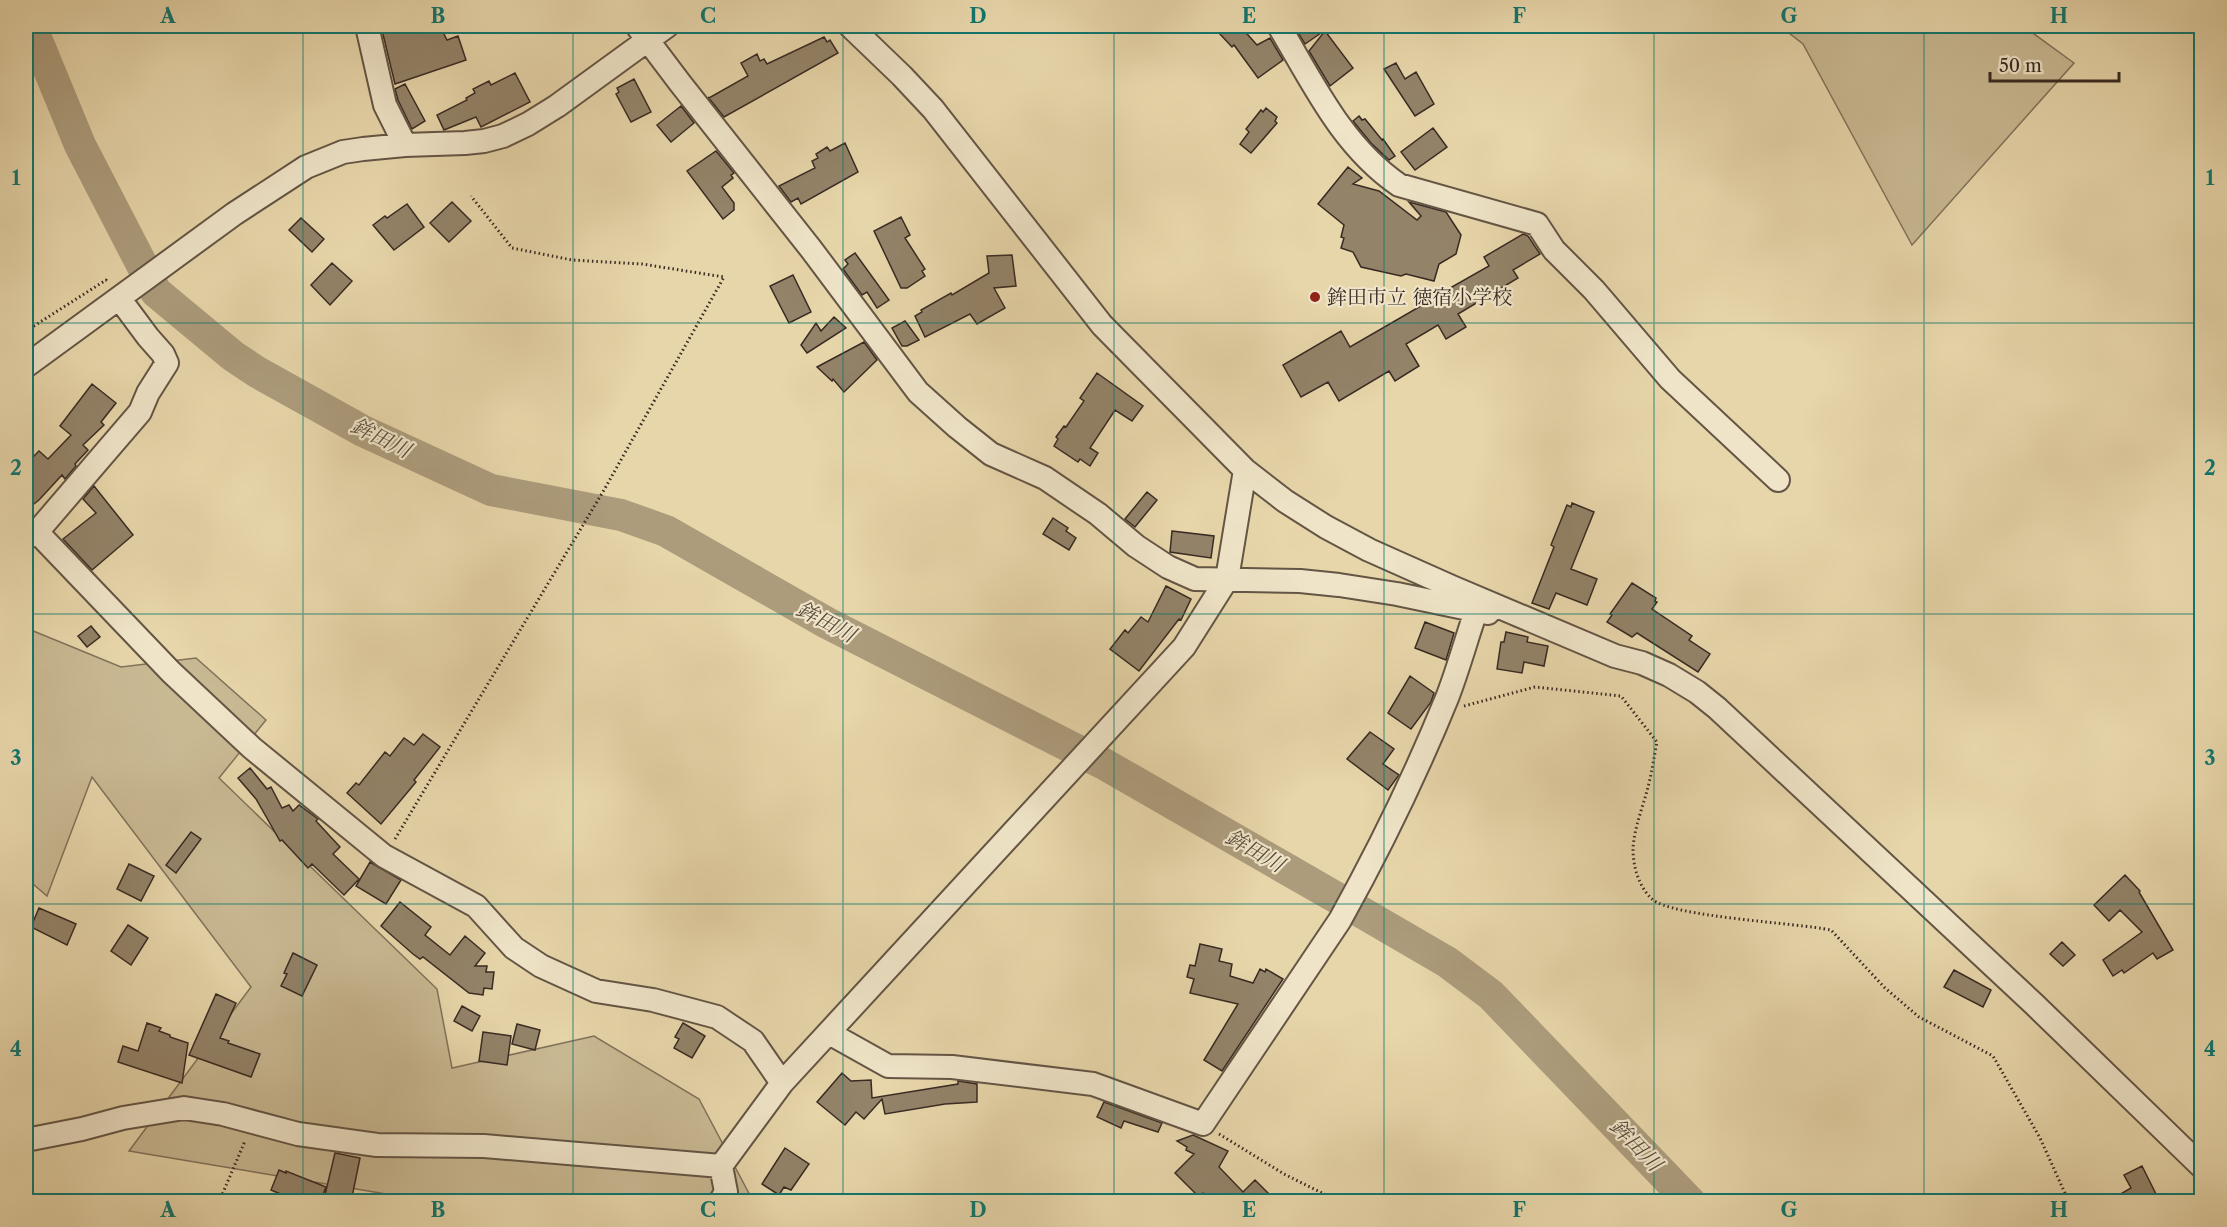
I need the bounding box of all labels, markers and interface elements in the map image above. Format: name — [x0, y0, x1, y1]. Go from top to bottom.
text: A — [159, 4, 176, 28]
text: B — [431, 4, 446, 28]
text: C — [700, 4, 716, 28]
text: D — [969, 4, 987, 28]
text: E — [1242, 4, 1256, 28]
text: F — [1512, 4, 1526, 28]
text: G — [1781, 4, 1798, 28]
text: H — [2050, 4, 2068, 28]
scale bar — [1990, 45, 2119, 83]
text: 50 m — [1999, 55, 2042, 77]
text: 1 — [12, 166, 21, 190]
text: 1 — [2206, 166, 2215, 190]
place label: 鉾田市立 徳宿小学校 — [1327, 285, 1512, 309]
marker: 鉾田市立 徳宿小学校 — [1308, 290, 1322, 304]
water label: 鉾田川 — [347, 413, 417, 463]
text: 2 — [10, 456, 22, 480]
text: 2 — [2204, 456, 2216, 480]
water label: 鉾田川 — [793, 596, 862, 648]
text: 3 — [10, 746, 22, 770]
text: 3 — [2204, 746, 2216, 770]
water label: 鉾田川 — [1222, 824, 1291, 878]
text: 4 — [10, 1037, 22, 1061]
text: 4 — [2204, 1037, 2216, 1061]
water label: 鉾田川 — [1605, 1113, 1669, 1177]
text: A — [159, 1198, 176, 1222]
text: B — [431, 1198, 446, 1222]
text: C — [700, 1198, 716, 1222]
text: D — [969, 1198, 987, 1222]
text: E — [1242, 1198, 1256, 1222]
text: F — [1512, 1198, 1526, 1222]
text: G — [1781, 1198, 1798, 1222]
text: H — [2050, 1198, 2068, 1222]

